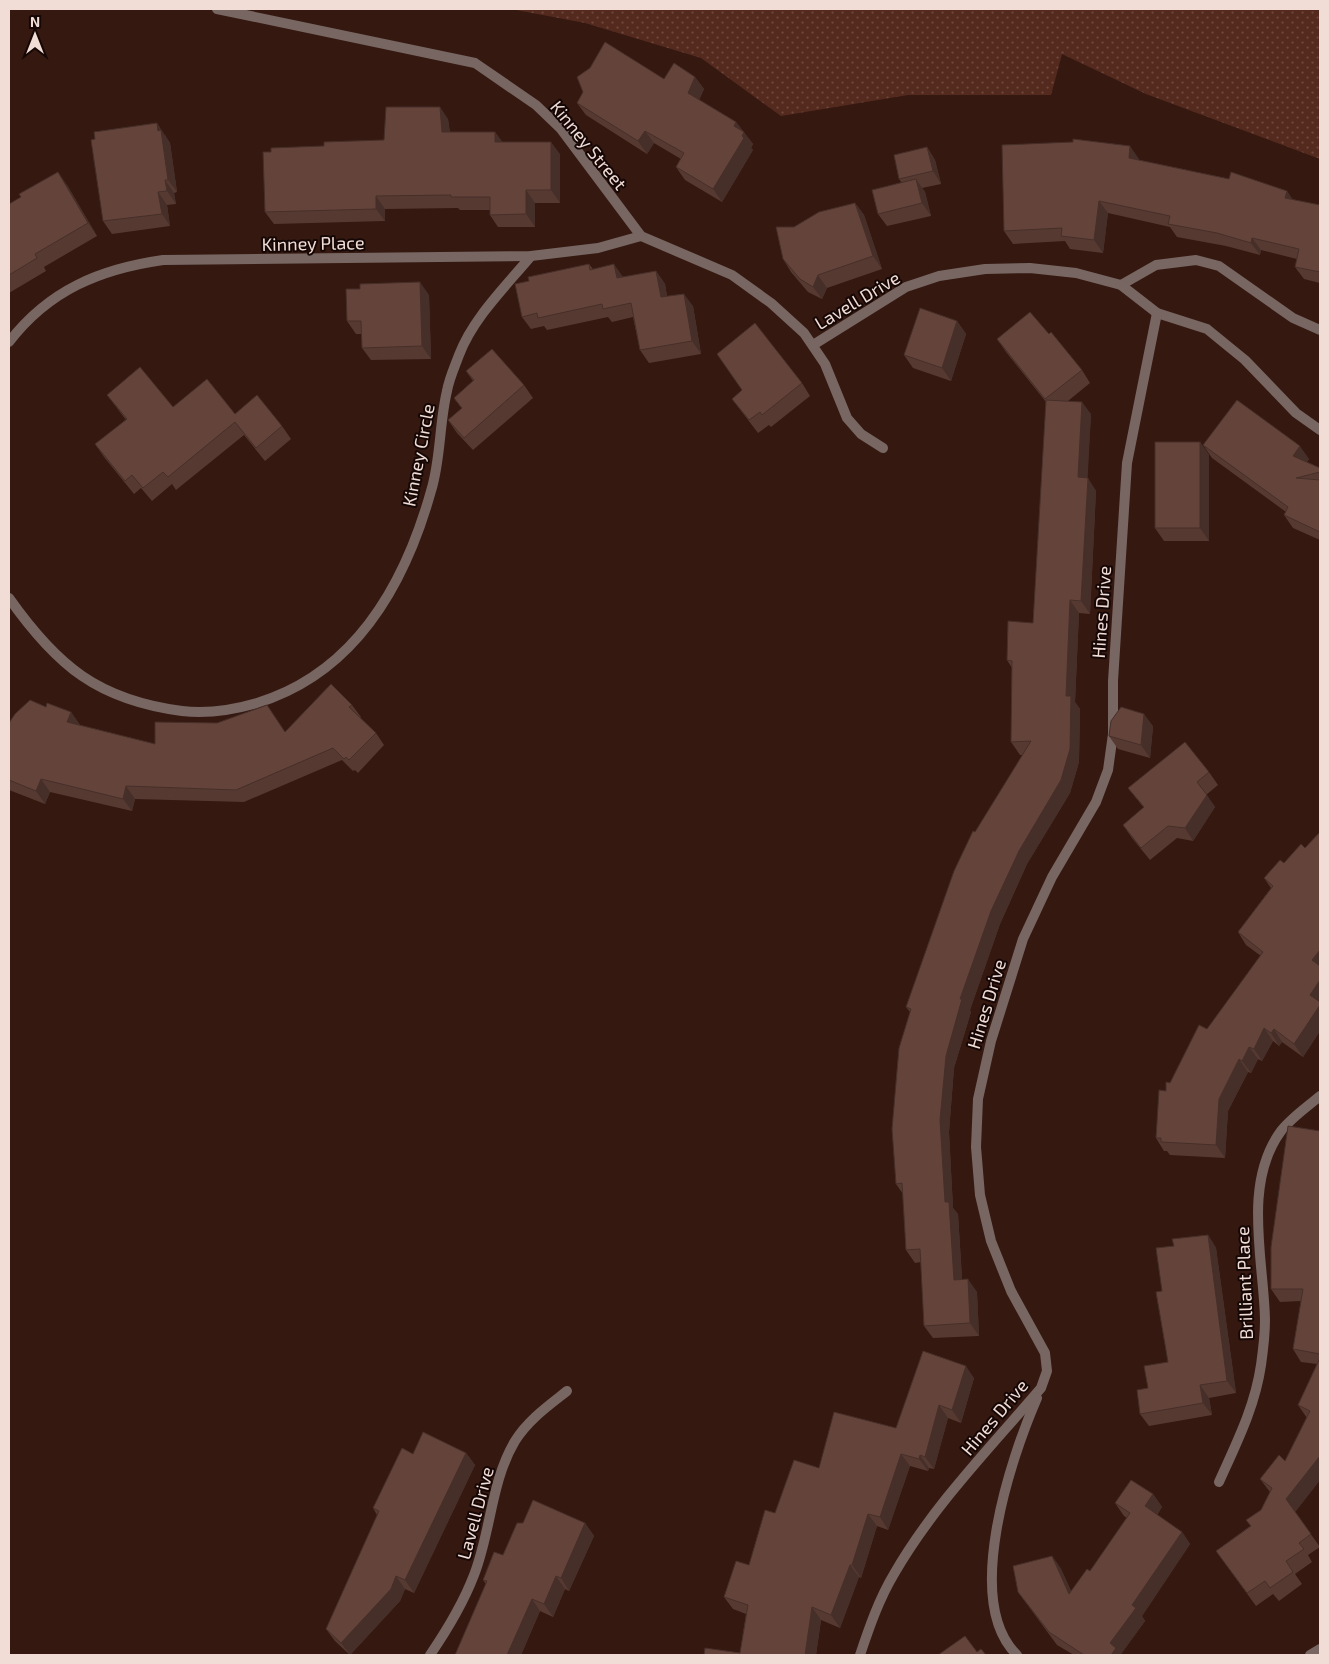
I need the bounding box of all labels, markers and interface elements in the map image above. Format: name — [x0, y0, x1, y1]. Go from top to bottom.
north arrow — [10, 10, 60, 60]
text: N — [30, 13, 40, 30]
street label: Kinney Street — [546, 96, 632, 194]
street label: Kinney Place — [261, 231, 365, 255]
street label: Lavell Drive — [811, 266, 903, 334]
street label: Kinney Circle — [397, 402, 439, 508]
street label: Hines Drive — [1087, 565, 1115, 659]
street label: Hines Drive — [962, 957, 1010, 1051]
street label: Brilliant Place — [1231, 1226, 1257, 1340]
street label: Hines Drive — [956, 1374, 1032, 1460]
street label: Lavell Drive — [452, 1464, 498, 1562]

